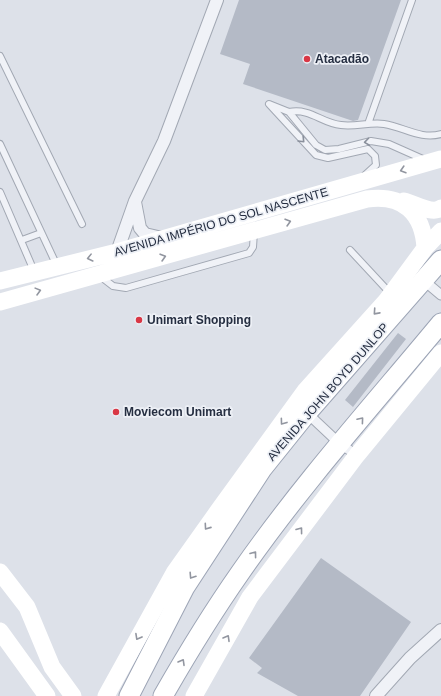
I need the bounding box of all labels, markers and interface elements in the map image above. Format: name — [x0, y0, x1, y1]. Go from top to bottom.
place label: Atacadão — [315, 52, 369, 66]
marker: Atacadão — [302, 54, 312, 64]
one-way arrow — [297, 135, 305, 143]
one-way arrow — [364, 137, 370, 146]
one-way arrow — [400, 165, 407, 174]
street label: AVENIDA IMPÉRIO DO SOL NASCENTE — [112, 184, 330, 259]
one-way arrow — [285, 218, 292, 227]
one-way arrow — [159, 253, 166, 262]
one-way arrow — [86, 254, 93, 262]
one-way arrow — [34, 288, 41, 296]
one-way arrow — [374, 307, 381, 315]
place label: Unimart Shopping — [147, 313, 251, 327]
marker: Unimart Shopping — [134, 315, 144, 325]
street label: AVENIDA JOHN BOYD DUNLOP — [264, 320, 392, 464]
place label: Moviecom Unimart — [124, 405, 231, 419]
marker: Moviecom Unimart — [111, 407, 121, 417]
one-way arrow — [281, 417, 288, 424]
one-way arrow — [357, 417, 364, 424]
one-way arrow — [204, 523, 212, 530]
one-way arrow — [295, 528, 302, 535]
one-way arrow — [249, 551, 257, 558]
one-way arrow — [189, 572, 197, 579]
one-way arrow — [136, 633, 143, 641]
one-way arrow — [222, 635, 229, 642]
one-way arrow — [178, 659, 185, 666]

